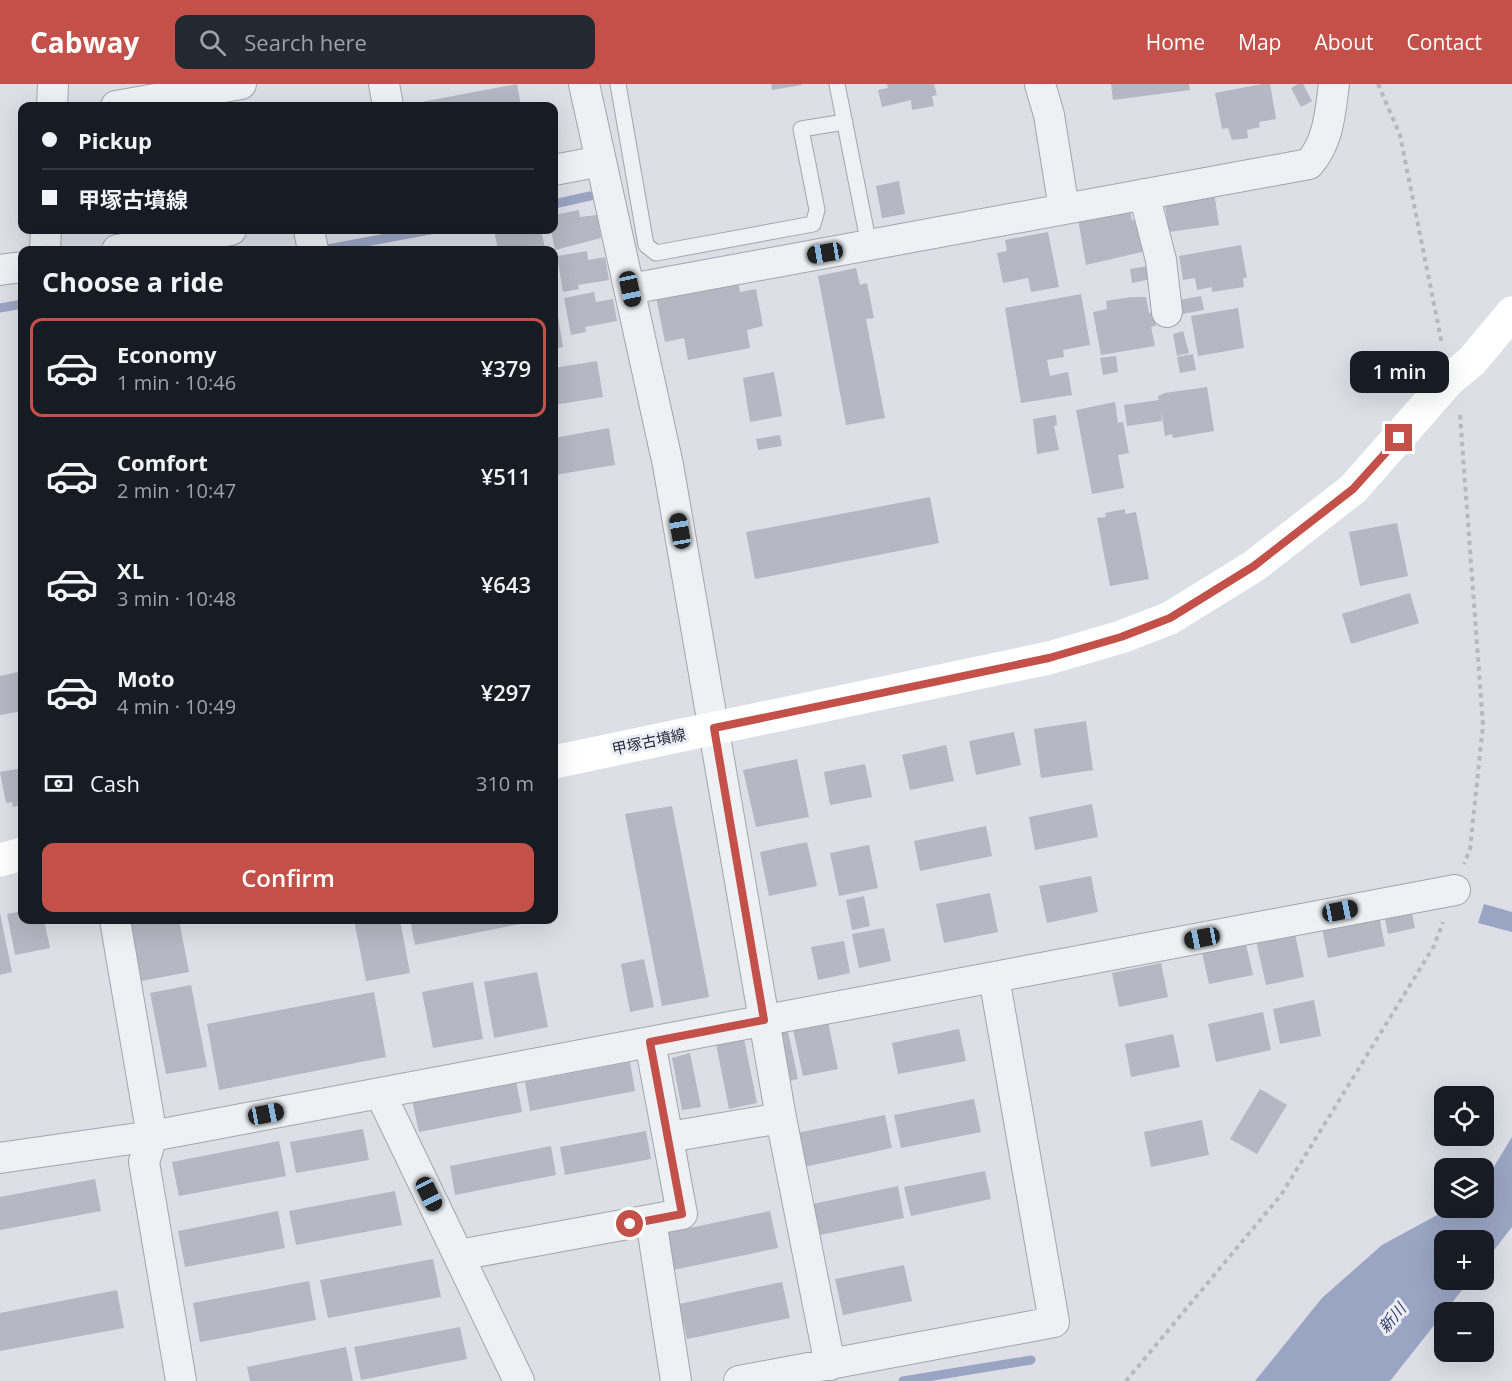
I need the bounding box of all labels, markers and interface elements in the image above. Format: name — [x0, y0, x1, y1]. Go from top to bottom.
search box — [175, 15, 595, 69]
text: Cabway — [30, 23, 139, 61]
icon: search — [196, 26, 229, 59]
text: Search here — [244, 27, 367, 57]
text: Home — [1146, 28, 1205, 56]
text: Map — [1238, 28, 1281, 56]
text: About — [1314, 28, 1374, 56]
text: Contact — [1407, 28, 1482, 56]
text: Pickup — [78, 125, 152, 155]
text: 甲塚古墳線 — [78, 184, 188, 214]
car — [806, 241, 844, 265]
text: Choose a ride — [42, 263, 224, 300]
car — [617, 270, 643, 308]
text: Economy — [117, 339, 216, 369]
icon: car — [45, 341, 99, 395]
callout: 1 min — [1350, 351, 1448, 393]
text: ¥379 — [481, 353, 531, 383]
text: 1 min — [1373, 358, 1427, 385]
text: 1 min · 10:46 — [117, 369, 236, 396]
route end — [1385, 424, 1412, 451]
text: Comfort — [117, 447, 208, 477]
icon: car — [45, 449, 99, 503]
text: ¥511 — [481, 461, 531, 491]
text: 2 min · 10:47 — [117, 477, 236, 504]
car — [668, 512, 692, 550]
text: XL — [117, 555, 144, 585]
icon: car — [45, 557, 99, 611]
text: ¥643 — [481, 569, 531, 599]
text: 3 min · 10:48 — [117, 585, 236, 612]
text: Moto — [117, 663, 175, 693]
icon: car — [45, 665, 99, 719]
text: ¥297 — [481, 677, 531, 707]
text: 4 min · 10:49 — [117, 693, 236, 720]
street label: 甲塚古墳線 — [610, 723, 688, 759]
icon: cash — [42, 767, 75, 800]
text: Cash — [90, 768, 140, 798]
text: 310 m — [476, 770, 534, 797]
button: Confirm — [42, 843, 534, 912]
car — [1321, 899, 1359, 923]
car — [1183, 926, 1221, 950]
map controls — [1434, 1086, 1494, 1362]
button: locate — [1434, 1086, 1494, 1146]
car — [247, 1102, 285, 1126]
button: layers — [1434, 1158, 1494, 1218]
car — [413, 1174, 445, 1214]
route start — [616, 1210, 643, 1237]
button: + — [1434, 1230, 1494, 1290]
water label: 新川 — [1373, 1297, 1412, 1337]
button: − — [1434, 1302, 1494, 1362]

